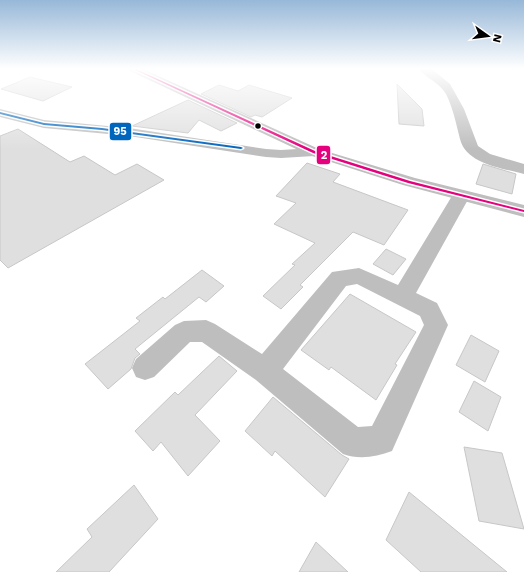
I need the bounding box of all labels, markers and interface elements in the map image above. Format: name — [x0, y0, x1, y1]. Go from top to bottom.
north arrow — [468, 16, 508, 56]
text: N — [490, 33, 505, 44]
unlabelled marker — [253, 121, 263, 131]
line badge: 95 — [109, 122, 132, 141]
text: 95 — [113, 125, 127, 138]
line badge: 2 — [316, 145, 331, 165]
text: 2 — [321, 149, 328, 162]

